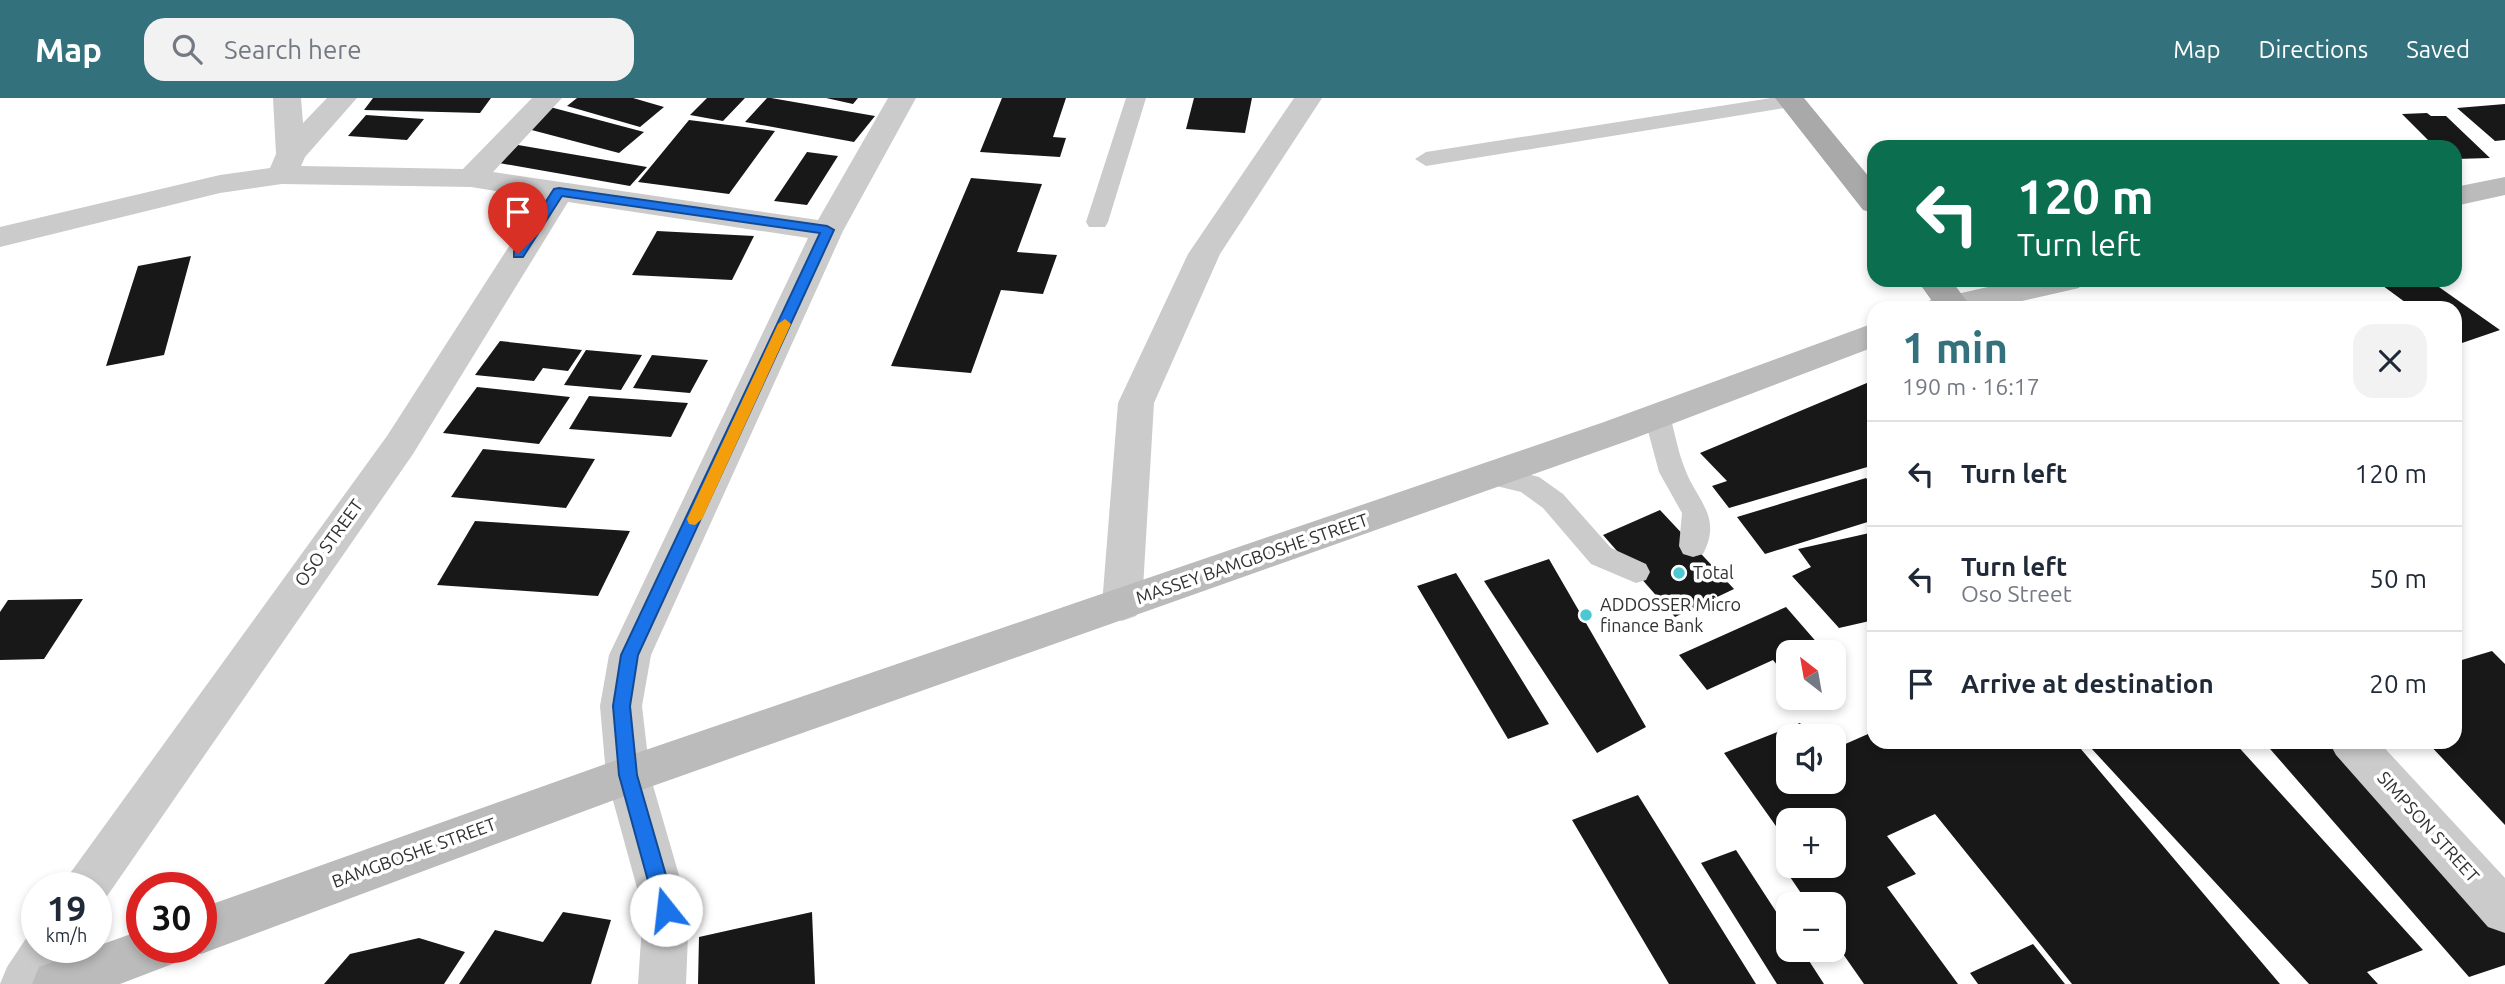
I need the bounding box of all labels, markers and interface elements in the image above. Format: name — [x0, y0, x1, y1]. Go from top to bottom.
search box — [144, 18, 634, 81]
icon: search — [168, 30, 206, 68]
text: Map — [35, 31, 102, 68]
text: Search here — [224, 35, 362, 64]
text: Map — [2173, 36, 2220, 63]
text: Directions — [2258, 36, 2368, 63]
text: Saved — [2406, 36, 2470, 63]
icon: left — [1902, 168, 1993, 259]
text: 120 m — [2017, 168, 2154, 223]
pin — [488, 182, 548, 254]
icon: arrive — [499, 193, 537, 231]
text: Turn left — [2017, 226, 2141, 262]
text: 1 min — [1902, 324, 2008, 371]
button: close — [2353, 324, 2427, 398]
text: 190 m · 16:17 — [1902, 374, 2040, 399]
icon: left — [1902, 455, 1940, 493]
text: Turn left — [1961, 459, 2067, 488]
text: 120 m — [2355, 459, 2427, 488]
street label: OSO STREET — [290, 495, 366, 590]
street label: MASSEY BAMGBOSHE STREET — [1133, 509, 1370, 607]
text: Turn left — [1961, 552, 2067, 581]
icon: left — [1902, 560, 1940, 598]
place label: Total — [1693, 562, 1734, 582]
text: 50 m — [2369, 564, 2427, 593]
marker: Total — [1671, 565, 1687, 581]
text: Oso Street — [1961, 581, 2072, 606]
place label: ADDOSSER Micro finance Bank — [1600, 594, 1741, 635]
marker: ADDOSSER Micro finance Bank — [1578, 607, 1594, 623]
north arrow — [1776, 640, 1846, 710]
map controls — [1776, 640, 1846, 962]
icon: arrive — [1902, 665, 1940, 703]
text: Arrive at destination — [1961, 669, 2214, 698]
text: 20 m — [2369, 669, 2427, 698]
button: sound — [1776, 724, 1846, 794]
street label: SIMPSON STREET — [2374, 767, 2484, 886]
button: + — [1776, 808, 1846, 878]
street label: BAMGBOSHE STREET — [329, 813, 498, 891]
speed limit sign: 30 — [126, 872, 217, 963]
position arrow — [629, 873, 703, 947]
text: 19 — [47, 888, 86, 928]
button: − — [1776, 892, 1846, 962]
text: km/h — [46, 925, 87, 945]

